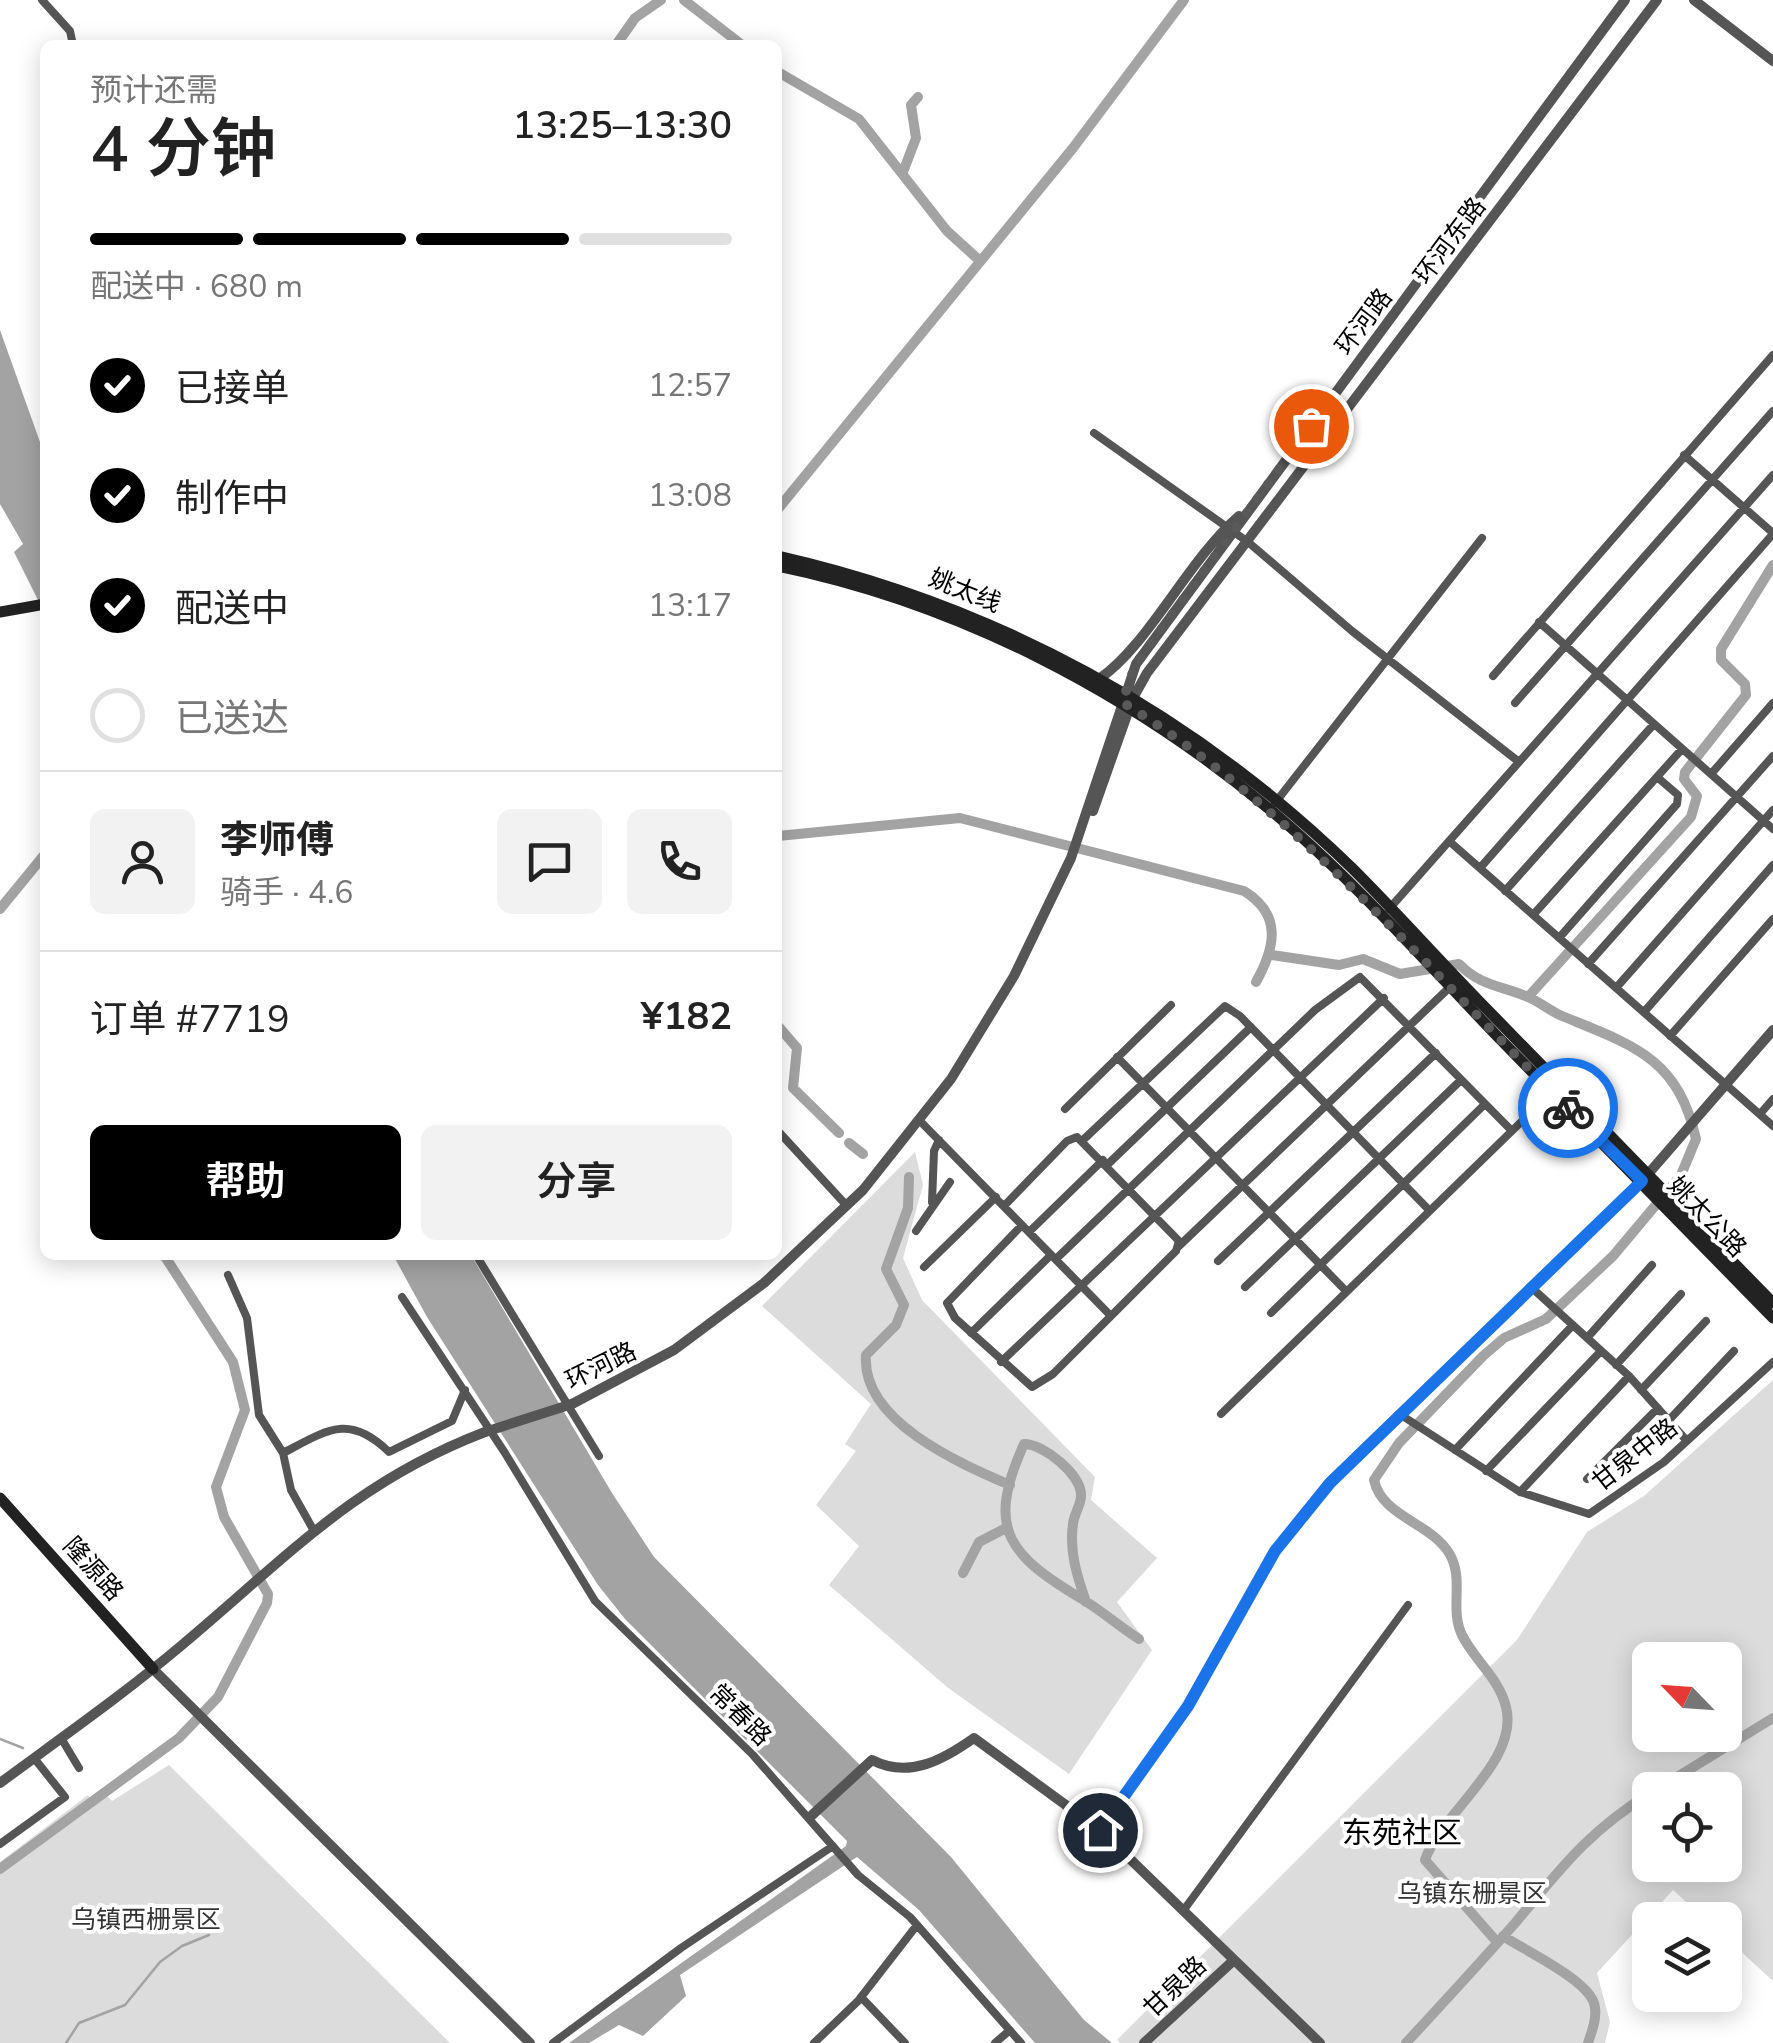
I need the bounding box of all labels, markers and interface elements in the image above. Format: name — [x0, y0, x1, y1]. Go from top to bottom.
text: 预计还需 — [90, 69, 218, 112]
text: 13:25–13:30 — [513, 100, 732, 151]
text: 4 分钟 — [90, 105, 276, 194]
street label: 环河东路 — [1406, 191, 1494, 291]
text: 配送中 · 680 m — [90, 265, 303, 308]
street label: 环河路 — [1328, 282, 1400, 362]
icon: check — [90, 358, 145, 413]
text: 已接单 — [175, 363, 289, 414]
text: 12:57 — [648, 364, 732, 407]
pin — [1269, 384, 1354, 469]
icon: bag — [1284, 399, 1339, 454]
icon: check — [90, 468, 145, 523]
text: 制作中 — [175, 473, 289, 524]
text: 13:08 — [648, 474, 732, 517]
street label: 姚太线 — [924, 561, 1006, 621]
icon: check — [90, 578, 145, 633]
text: 配送中 — [175, 583, 289, 634]
text: 13:17 — [648, 584, 732, 627]
text: 已送达 — [175, 693, 289, 744]
button: person — [90, 809, 195, 914]
button: chat — [497, 809, 602, 914]
button: phone — [627, 809, 732, 914]
text: 李师傅 — [220, 815, 334, 866]
text: 骑手 · 4.6 — [220, 871, 353, 914]
text: ¥182 — [641, 991, 732, 1042]
text: 订单 #7719 — [90, 994, 290, 1045]
courier — [1518, 1058, 1618, 1158]
icon: bike — [1541, 1081, 1596, 1136]
button: 帮助 — [90, 1125, 401, 1240]
button: 分享 — [421, 1125, 732, 1240]
street label: 姚太公路 — [1660, 1169, 1754, 1265]
street label: 环河路 — [560, 1334, 642, 1398]
street label: 甘泉中路 — [1585, 1411, 1685, 1499]
street label: 隆源路 — [55, 1530, 131, 1608]
north arrow — [1632, 1642, 1742, 1752]
map controls — [1632, 1642, 1742, 2012]
street label: 常春路 — [701, 1676, 779, 1754]
button: locate — [1632, 1772, 1742, 1882]
pin — [1058, 1788, 1143, 1873]
icon: home — [1073, 1803, 1128, 1858]
district label: 东苑社区 — [1342, 1813, 1462, 1854]
park label: 乌镇东栅景区 — [1397, 1877, 1547, 1911]
button: layers — [1632, 1902, 1742, 2012]
park label: 乌镇西栅景区 — [71, 1903, 221, 1937]
street label: 甘泉路 — [1136, 1949, 1214, 2025]

